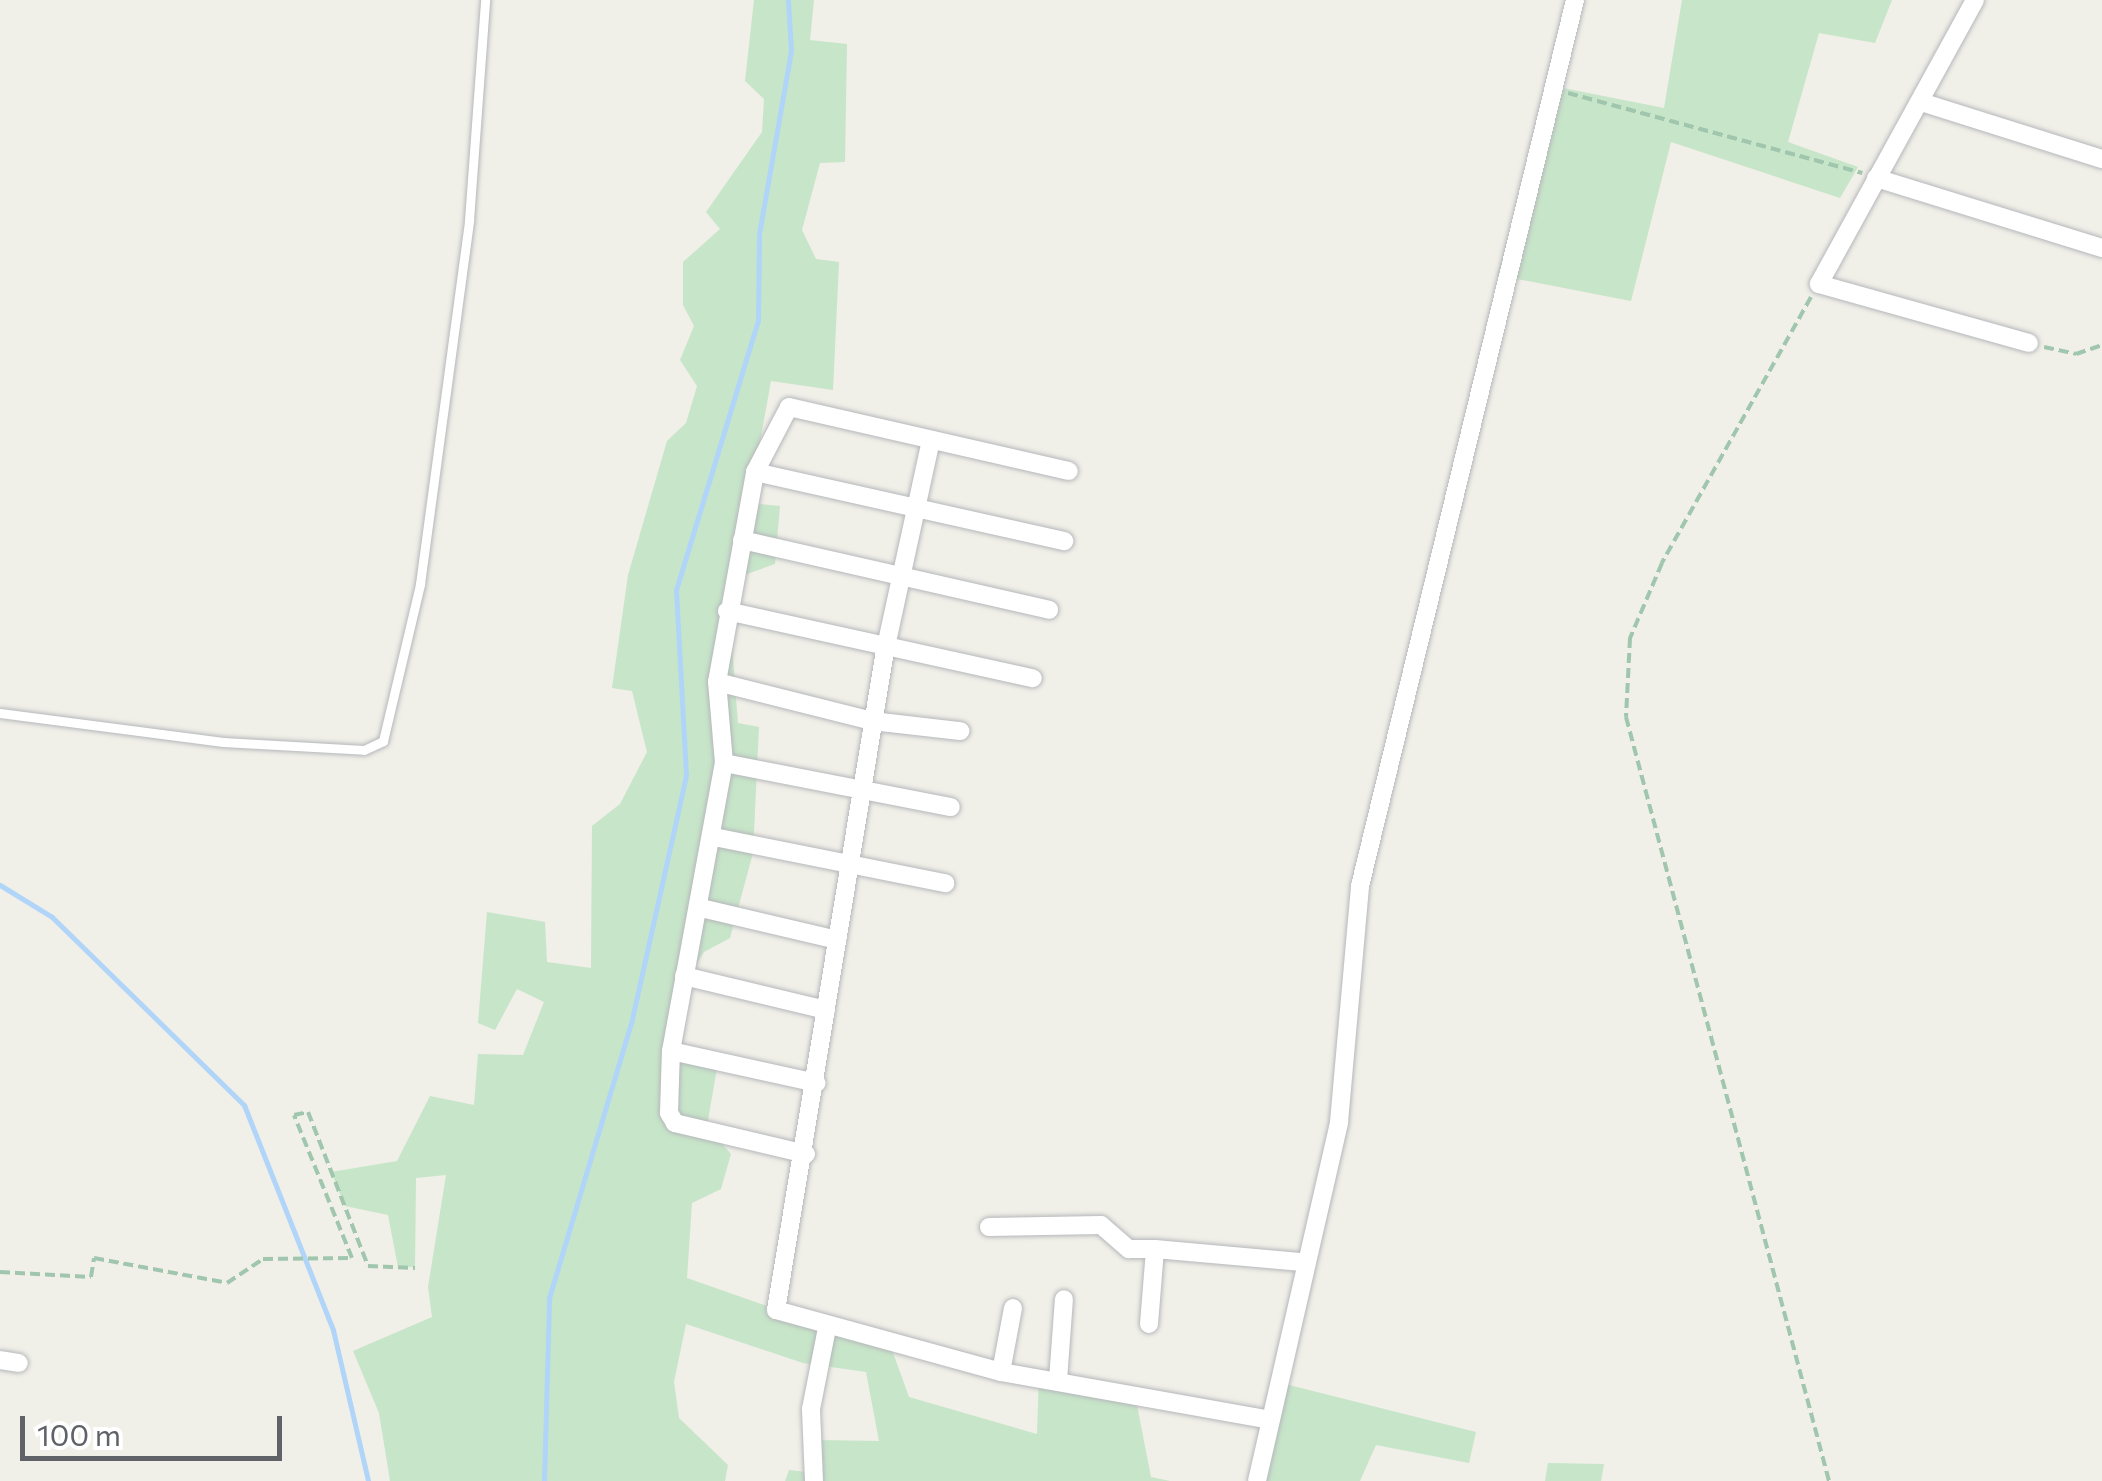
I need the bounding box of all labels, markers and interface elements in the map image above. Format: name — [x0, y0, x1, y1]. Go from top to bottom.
scale bar — [25, 1396, 288, 1458]
text: 100 m — [37, 1415, 121, 1452]

